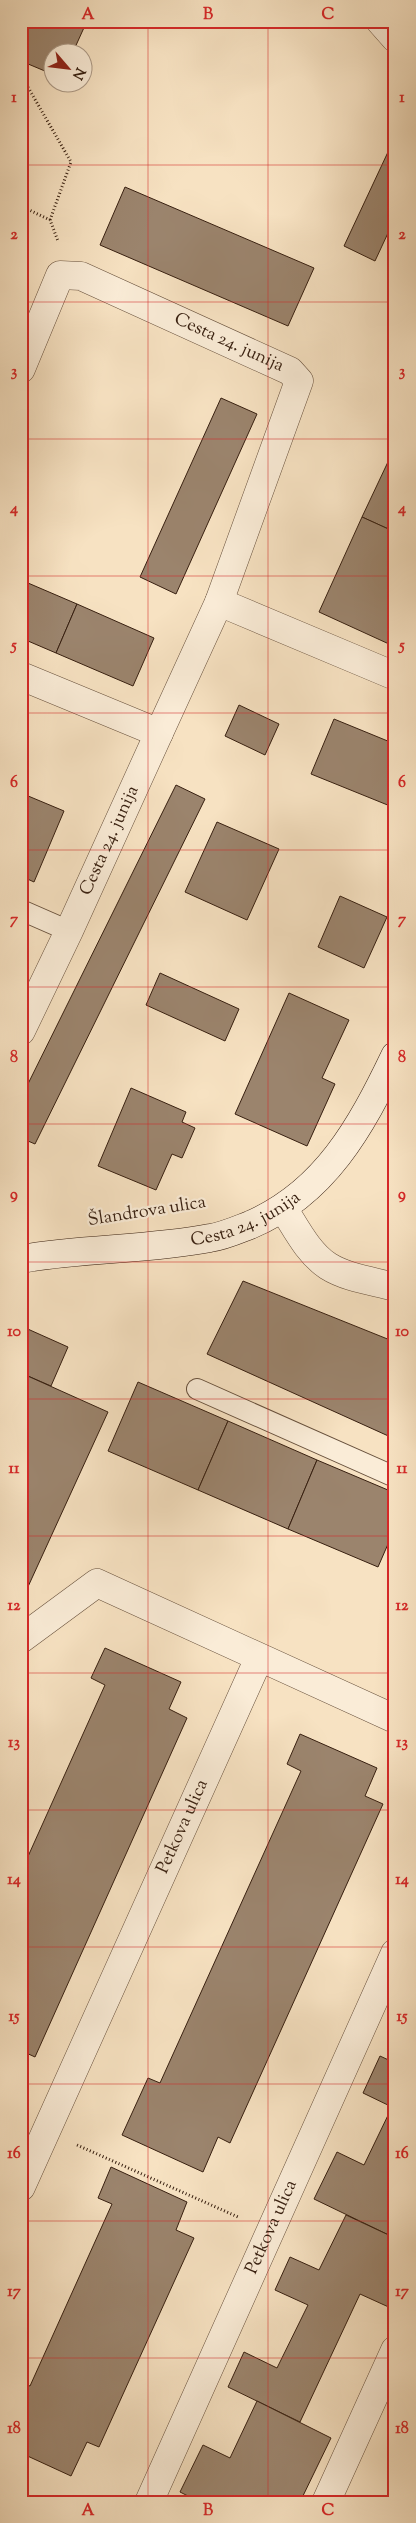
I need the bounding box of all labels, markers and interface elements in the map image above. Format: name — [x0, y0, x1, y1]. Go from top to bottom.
text: A — [82, 4, 95, 27]
text: B — [203, 4, 213, 27]
text: C — [322, 4, 335, 27]
north arrow — [42, 42, 92, 92]
text: N — [66, 64, 89, 83]
text: 1 — [11, 87, 17, 110]
text: 1 — [399, 87, 405, 110]
text: 2 — [10, 224, 18, 247]
text: 2 — [398, 224, 406, 247]
street label: Cesta 24. junija — [169, 307, 288, 379]
text: 3 — [11, 361, 18, 384]
text: 3 — [399, 361, 406, 384]
text: 4 — [9, 498, 18, 521]
text: 4 — [397, 498, 406, 521]
text: 5 — [9, 635, 17, 658]
text: 5 — [397, 635, 405, 658]
text: 6 — [10, 772, 18, 795]
text: 6 — [398, 772, 406, 795]
street label: Cesta 24. junija — [74, 782, 146, 900]
text: 7 — [10, 909, 19, 932]
text: 7 — [398, 909, 407, 932]
text: 8 — [10, 1047, 18, 1070]
text: 8 — [398, 1047, 406, 1070]
text: 9 — [10, 1184, 18, 1207]
text: 9 — [398, 1184, 406, 1207]
street label: Cesta 24. junija — [189, 1186, 306, 1254]
street label: Šlandrova ulica — [86, 1190, 208, 1234]
text: 10 — [7, 1321, 21, 1344]
text: 10 — [395, 1321, 409, 1344]
text: 11 — [9, 1458, 20, 1481]
text: 11 — [397, 1458, 408, 1481]
text: 12 — [8, 1595, 21, 1618]
text: 12 — [396, 1595, 409, 1618]
text: 13 — [8, 1732, 20, 1755]
text: 13 — [396, 1732, 408, 1755]
street label: Petkova ulica — [150, 1775, 216, 1878]
text: 14 — [7, 1869, 21, 1892]
text: 14 — [395, 1869, 409, 1892]
text: 15 — [9, 2006, 20, 2029]
text: 15 — [397, 2006, 408, 2029]
text: 16 — [7, 2143, 21, 2166]
text: 16 — [395, 2143, 409, 2166]
street label: Petkova ulica — [240, 2176, 305, 2279]
text: 17 — [7, 2281, 22, 2304]
text: 17 — [395, 2281, 410, 2304]
text: 18 — [7, 2418, 21, 2441]
text: 18 — [395, 2418, 409, 2441]
text: A — [82, 2500, 95, 2523]
text: B — [203, 2500, 213, 2523]
text: C — [322, 2500, 335, 2523]

